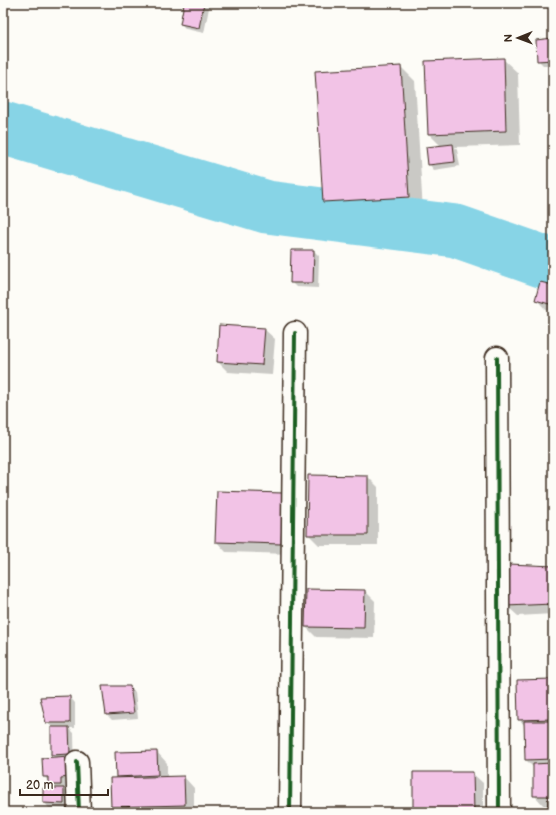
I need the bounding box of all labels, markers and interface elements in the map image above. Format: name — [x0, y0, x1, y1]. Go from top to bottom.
north arrow — [498, 18, 538, 58]
text: N — [502, 34, 515, 42]
scale bar — [20, 771, 108, 797]
text: 20 m — [26, 778, 53, 793]

